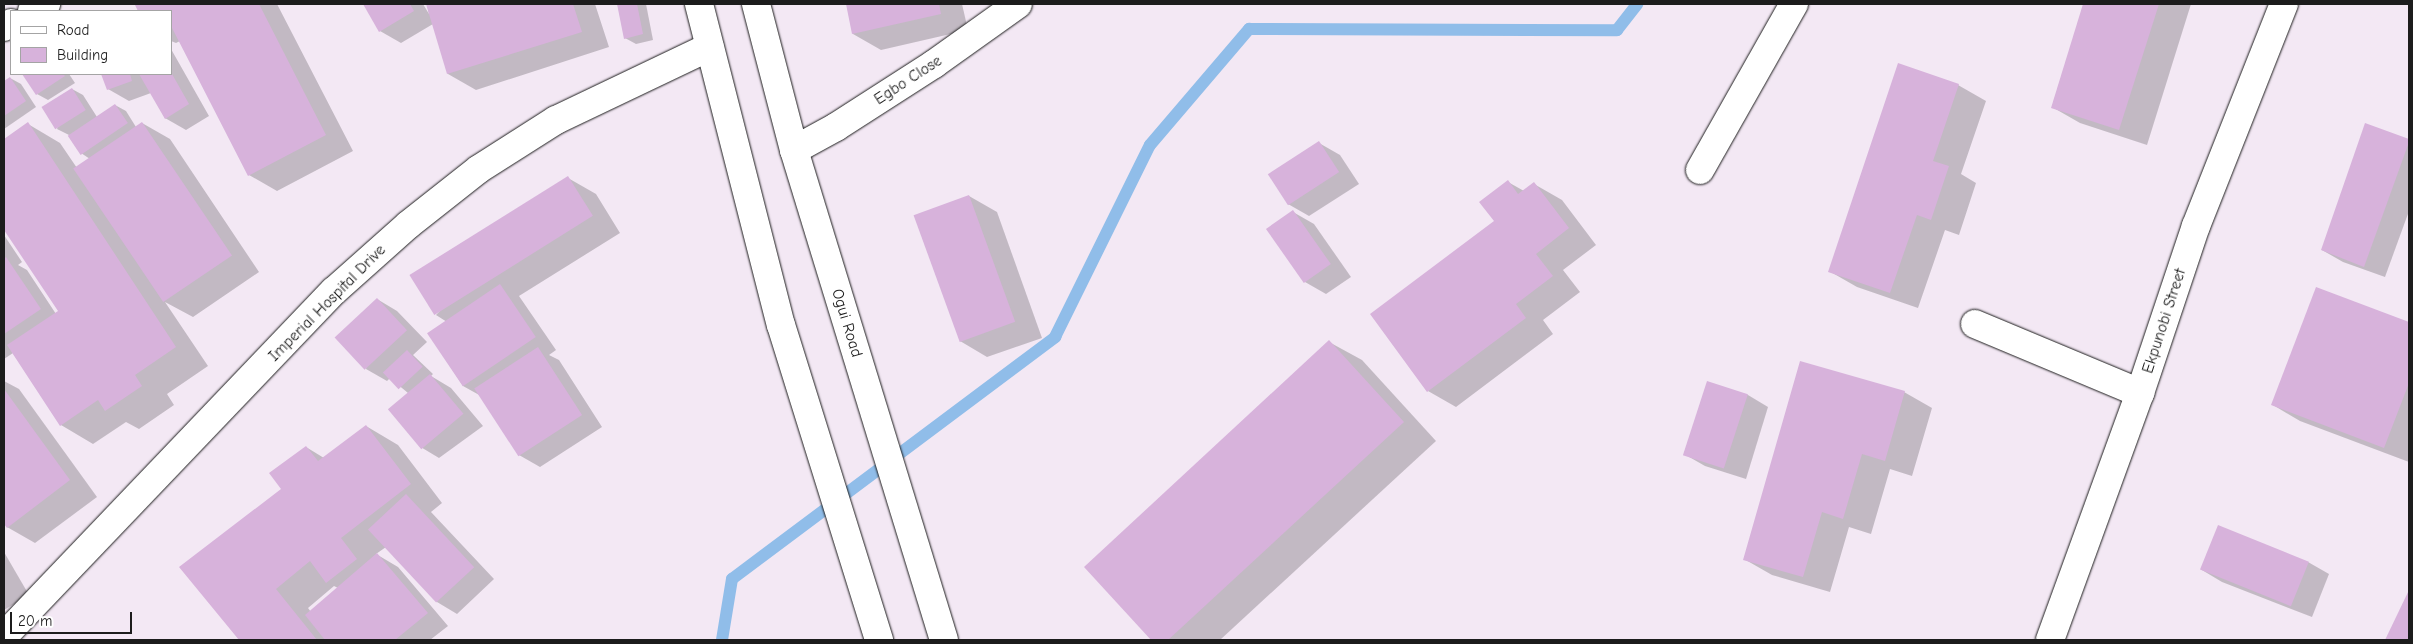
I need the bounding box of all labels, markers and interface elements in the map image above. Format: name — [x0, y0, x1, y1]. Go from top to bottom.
legend — [10, 10, 172, 75]
text: Road — [57, 21, 89, 39]
text: Building — [57, 46, 108, 64]
street label: Egbo Close — [871, 51, 945, 109]
street label: Imperial Hospital Drive — [265, 241, 389, 365]
street label: Ekpunobi Street — [2138, 266, 2190, 376]
street label: Ogui Road — [828, 287, 866, 359]
scale bar — [12, 602, 135, 634]
text: 20 m — [18, 612, 52, 630]

